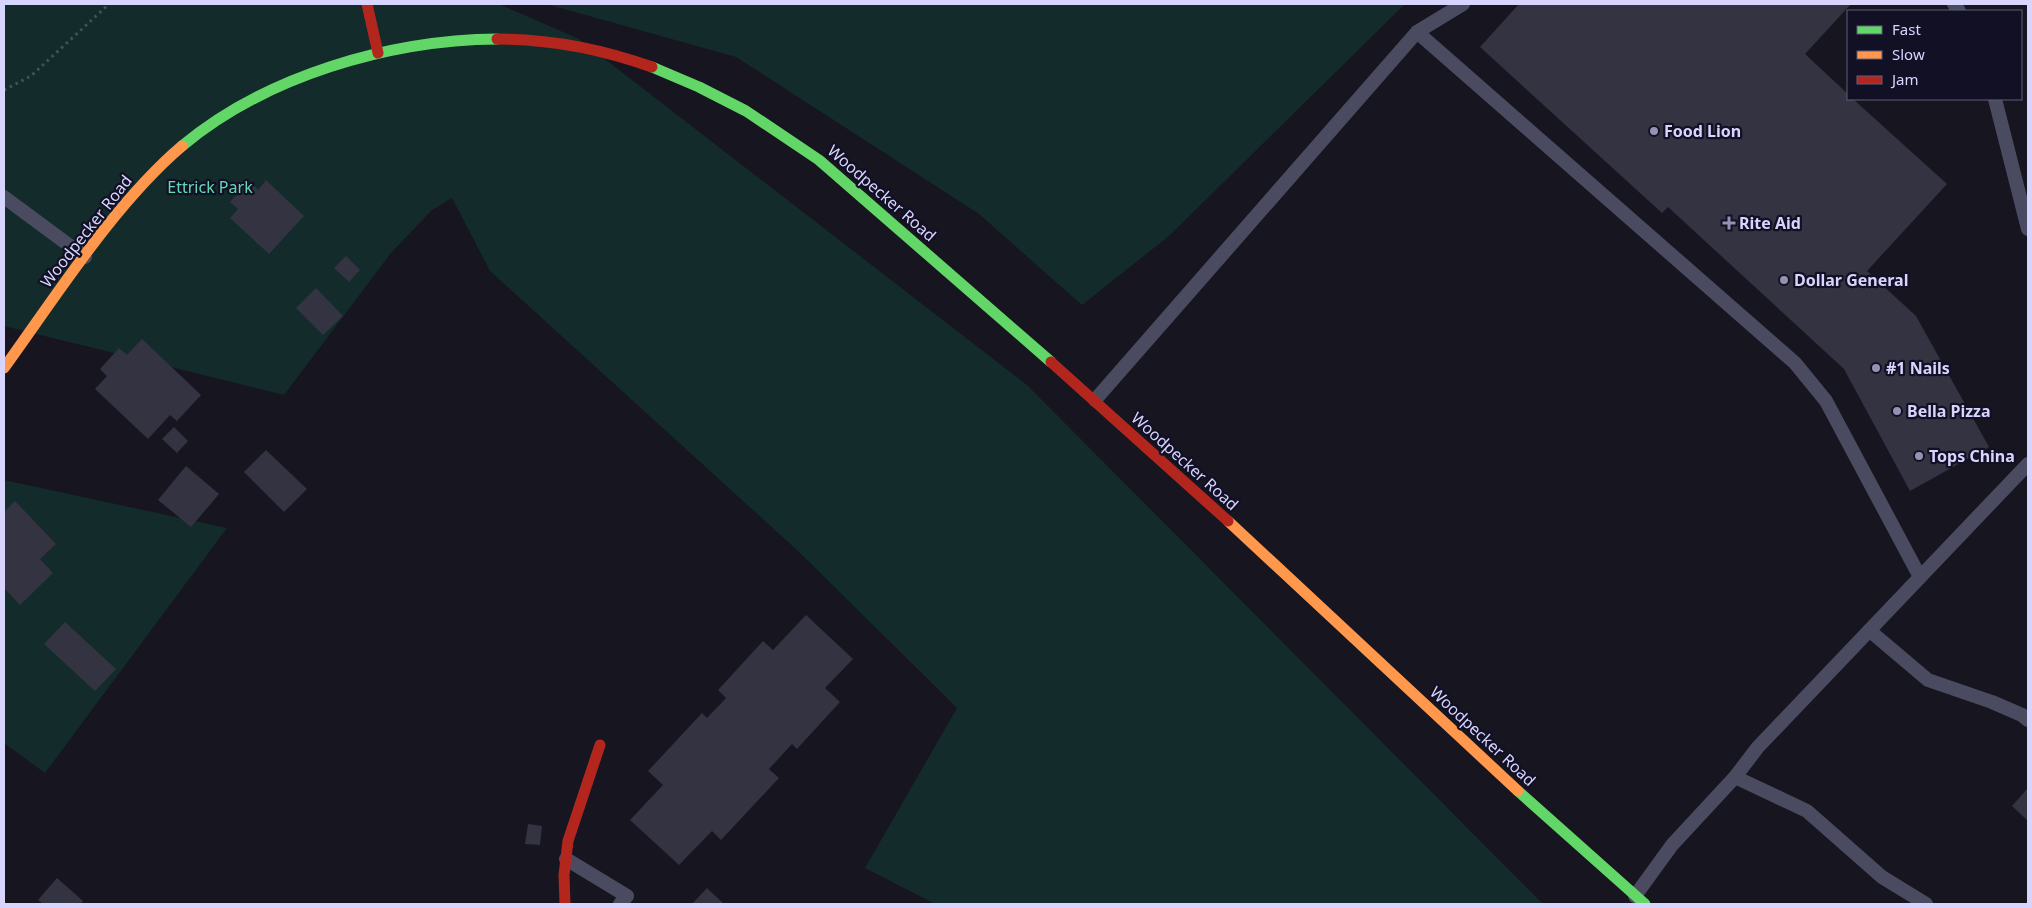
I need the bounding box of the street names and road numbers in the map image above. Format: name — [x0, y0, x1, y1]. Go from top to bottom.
street label: Woodpecker Road — [823, 140, 941, 246]
street label: Woodpecker Road — [35, 170, 137, 292]
street label: Woodpecker Road — [1127, 407, 1243, 515]
street label: Woodpecker Road — [1425, 681, 1541, 791]

